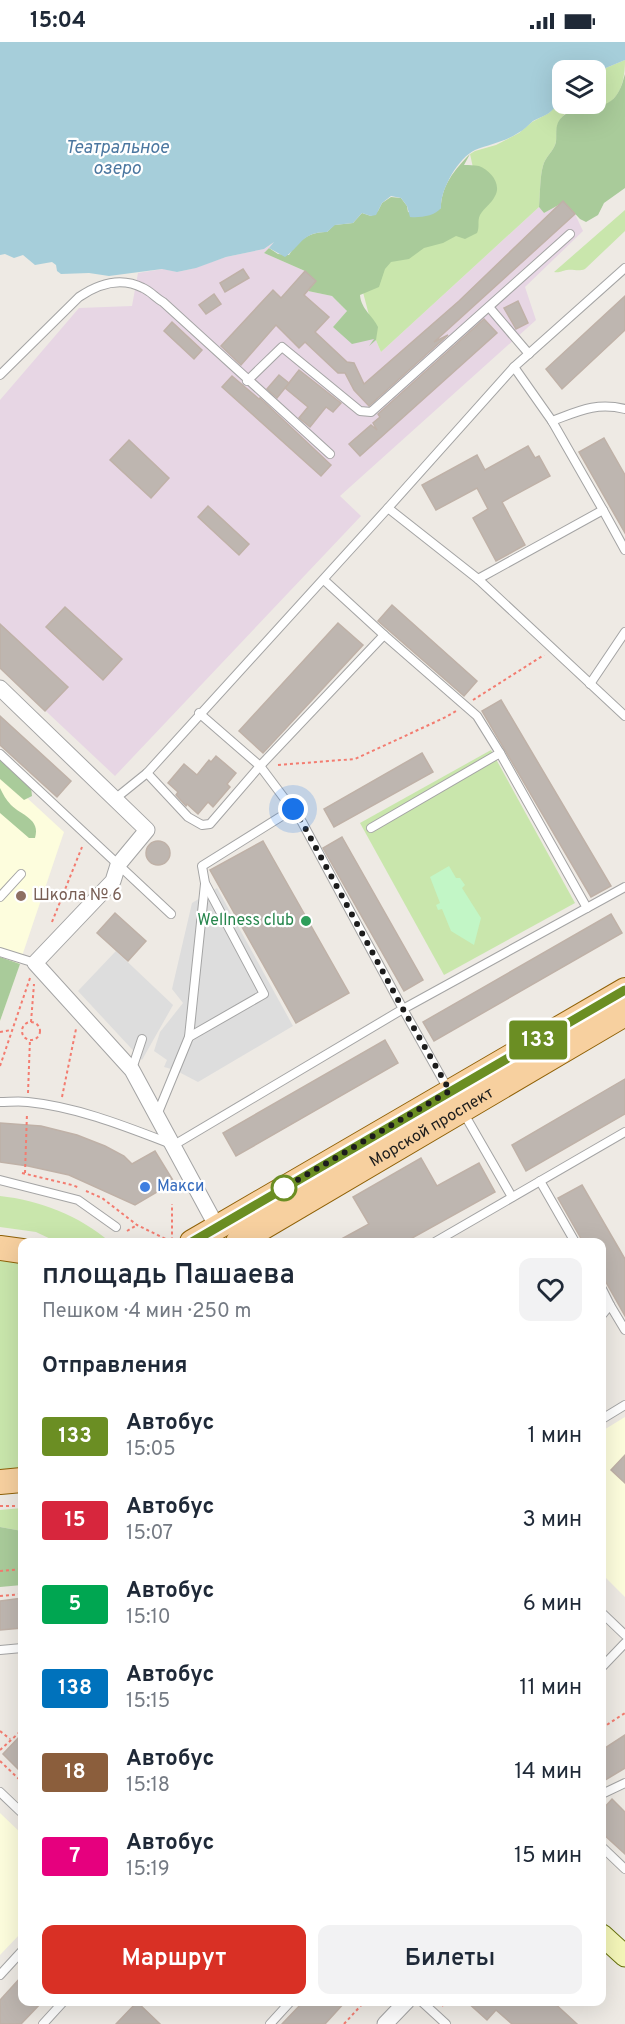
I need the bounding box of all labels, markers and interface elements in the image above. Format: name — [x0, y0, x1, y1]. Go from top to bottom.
text: 15:04 — [30, 8, 86, 35]
map controls — [552, 60, 606, 114]
button: layers — [552, 60, 606, 114]
water label: Театральное озеро — [65, 137, 169, 181]
your location — [278, 794, 308, 824]
place label: Школа № 6 — [33, 886, 122, 906]
marker: Школа № 6 — [14, 889, 28, 903]
place label: Wellness club — [197, 911, 294, 931]
marker: Wellness club — [299, 914, 313, 928]
line badge: 133 — [504, 1020, 572, 1060]
text: 133 — [521, 1027, 555, 1054]
street label: Морской проспект — [366, 1084, 497, 1172]
unlabelled marker — [271, 1175, 297, 1201]
place label: Макси — [157, 1177, 204, 1197]
marker: Макси — [138, 1180, 152, 1194]
text: площадь Пашаева — [42, 1258, 295, 1294]
button: heart — [519, 1258, 582, 1321]
text: Пешком · 4 мин · 250 m — [42, 1299, 251, 1325]
text: Отправления — [42, 1353, 187, 1380]
text: Автобус — [126, 1410, 214, 1437]
text: 133 — [58, 1423, 92, 1450]
text: 1 мин — [528, 1423, 582, 1450]
text: 15:05 — [126, 1437, 176, 1463]
text: Автобус — [126, 1494, 214, 1521]
text: 15 — [64, 1507, 86, 1534]
text: 3 мин — [523, 1507, 582, 1534]
text: 15:07 — [126, 1521, 173, 1547]
text: Автобус — [126, 1578, 214, 1605]
text: 5 — [69, 1591, 81, 1618]
text: 6 мин — [523, 1591, 582, 1618]
text: 15:10 — [126, 1605, 171, 1631]
text: Автобус — [126, 1662, 214, 1689]
text: 138 — [58, 1675, 92, 1702]
text: 11 мин — [519, 1675, 582, 1702]
text: 15:15 — [126, 1689, 170, 1715]
text: Автобус — [126, 1746, 214, 1773]
text: 18 — [64, 1759, 86, 1786]
text: 14 мин — [514, 1759, 582, 1786]
text: 15:18 — [126, 1773, 170, 1799]
text: Автобус — [126, 1830, 214, 1857]
text: 7 — [69, 1843, 81, 1870]
text: 15 мин — [514, 1843, 582, 1870]
text: 15:19 — [126, 1857, 170, 1883]
button: Маршрут — [42, 1925, 306, 1994]
button: Билеты — [318, 1925, 582, 1994]

